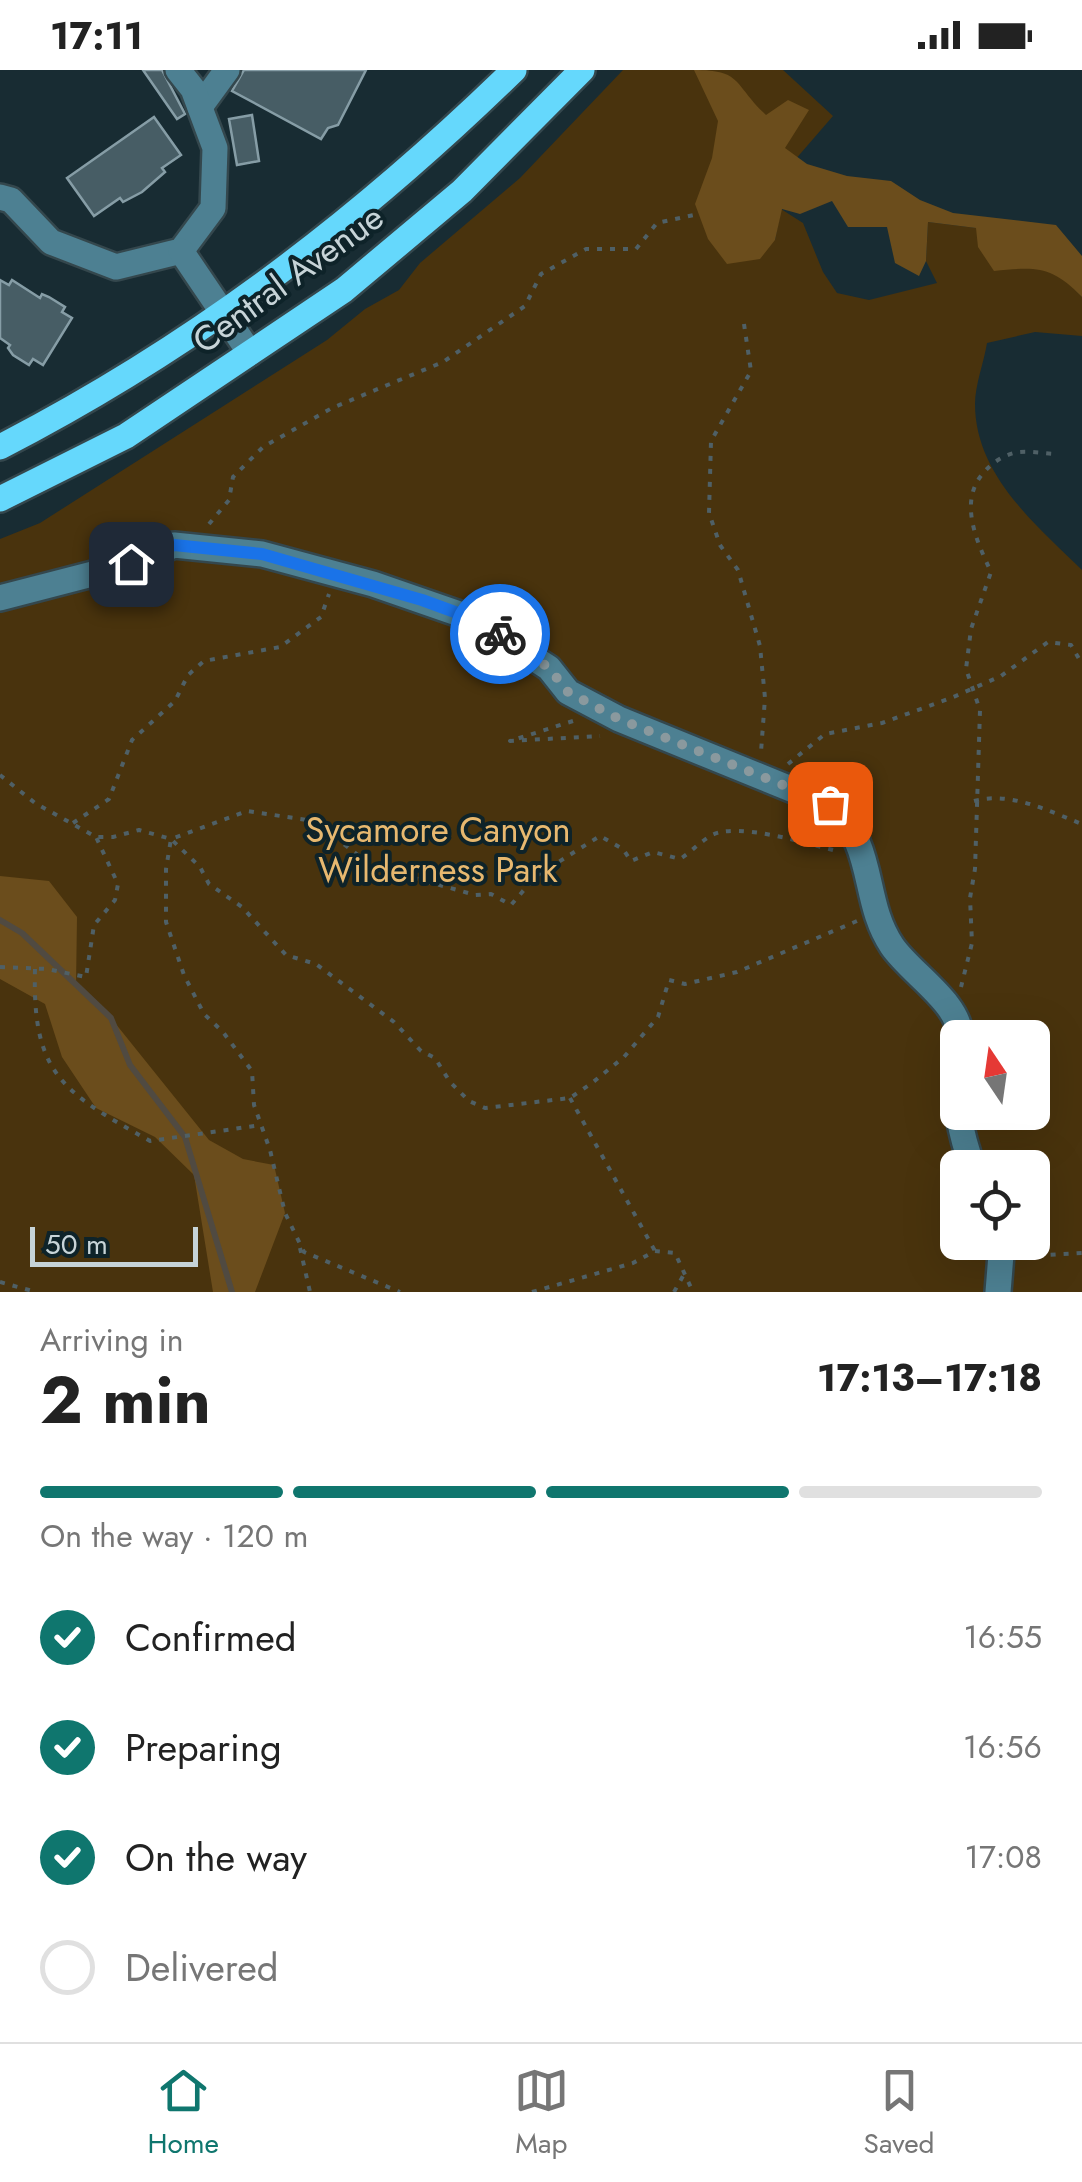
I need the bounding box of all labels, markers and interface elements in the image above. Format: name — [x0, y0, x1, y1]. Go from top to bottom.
text: 17:11 — [50, 8, 143, 63]
street label: Central Avenue — [182, 193, 394, 365]
pin — [89, 522, 174, 607]
icon: home — [104, 537, 159, 592]
courier — [450, 584, 550, 684]
icon: bike — [473, 607, 528, 662]
pin — [788, 762, 873, 847]
icon: bag — [803, 777, 858, 832]
park label: Sycamore Canyon Wilderness Park — [305, 805, 571, 895]
north arrow — [940, 1020, 1050, 1130]
map controls — [940, 1020, 1050, 1260]
button: locate — [940, 1150, 1050, 1260]
scale bar — [30, 1222, 198, 1266]
text: 50 m — [45, 1224, 108, 1265]
text: Arriving in — [40, 1317, 184, 1363]
text: 17:13–17:18 — [817, 1350, 1042, 1405]
text: 2 min — [40, 1353, 211, 1447]
text: On the way · 120 m — [40, 1513, 308, 1559]
icon: check — [40, 1610, 95, 1665]
text: Confirmed — [125, 1610, 296, 1665]
text: 16:55 — [963, 1614, 1042, 1660]
icon: check — [40, 1720, 95, 1775]
text: Preparing — [125, 1720, 282, 1775]
text: 16:56 — [963, 1724, 1042, 1770]
icon: check — [40, 1830, 95, 1885]
text: On the way — [125, 1830, 307, 1885]
text: 17:08 — [965, 1834, 1042, 1880]
text: Delivered — [125, 1940, 278, 1995]
tab: Home — [147, 2063, 219, 2164]
tab: Map — [514, 2063, 569, 2164]
tab: Saved — [864, 2063, 935, 2164]

